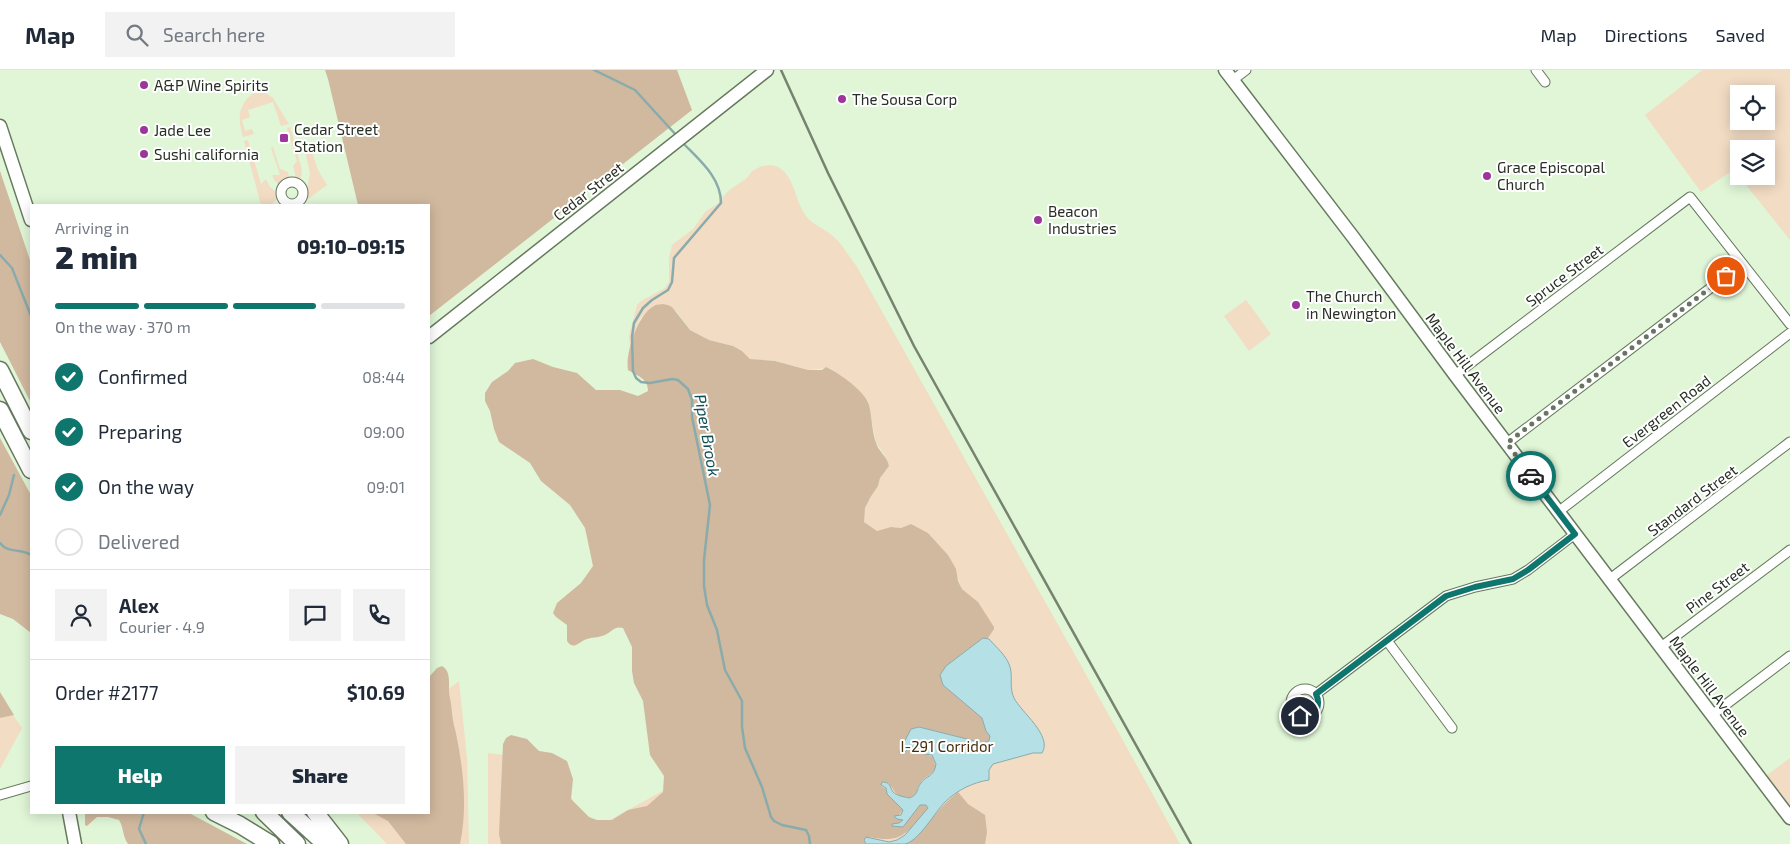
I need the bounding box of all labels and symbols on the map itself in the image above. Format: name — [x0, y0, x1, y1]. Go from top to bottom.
place label: A&P Wine Spirits — [154, 76, 269, 94]
marker: A&P Wine Spirits — [138, 79, 150, 91]
place label: The Sousa Corp — [852, 90, 957, 108]
marker: The Sousa Corp — [836, 93, 848, 105]
place label: Cedar Street Station — [294, 120, 378, 155]
place label: Jade Lee — [154, 121, 211, 139]
marker: Jade Lee — [138, 124, 150, 136]
marker: Cedar Street Station — [278, 132, 290, 144]
place label: Sushi california — [154, 145, 259, 163]
marker: Sushi california — [138, 148, 150, 160]
street label: Cedar Street — [549, 158, 627, 224]
place label: Grace Episcopal Church — [1497, 158, 1605, 193]
marker: Grace Episcopal Church — [1481, 170, 1493, 182]
place label: Beacon Industries — [1048, 202, 1117, 237]
marker: Beacon Industries — [1032, 214, 1044, 226]
street label: Spruce Street — [1522, 240, 1606, 310]
pin — [1705, 255, 1747, 297]
place label: The Church in Newington — [1306, 287, 1397, 322]
marker: The Church in Newington — [1290, 299, 1302, 311]
street label: Maple Hill Avenue — [1422, 309, 1510, 417]
street label: Evergreen Road — [1618, 371, 1714, 451]
water label: Piper Brook — [691, 392, 725, 478]
courier — [1506, 451, 1556, 501]
street label: Standard Street — [1644, 460, 1740, 539]
street label: Pine Street — [1682, 557, 1752, 617]
street label: Maple Hill Avenue — [1666, 632, 1754, 740]
pin — [1279, 695, 1321, 737]
park label: I-291 Corridor — [901, 737, 993, 755]

